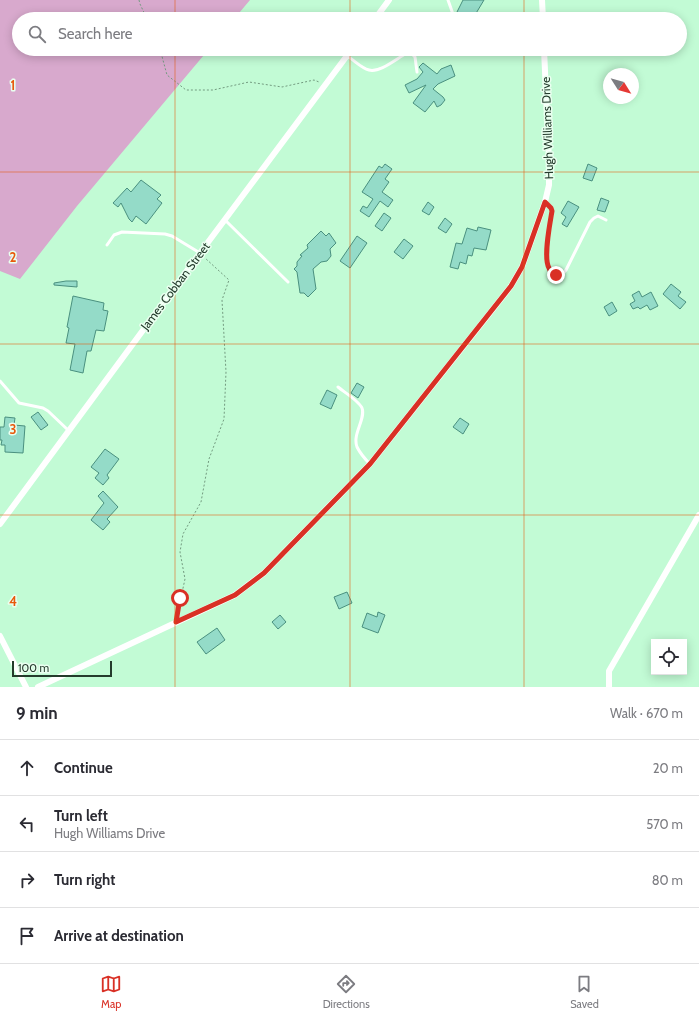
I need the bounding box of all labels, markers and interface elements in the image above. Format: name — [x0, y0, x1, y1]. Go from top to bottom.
search box — [12, 12, 687, 56]
icon: search — [26, 23, 48, 45]
text: Search here — [58, 25, 133, 43]
north arrow — [603, 68, 639, 104]
street label: Hugh Williams Drive — [538, 76, 556, 180]
text: 1 — [11, 77, 15, 93]
street label: James Cobban Street — [136, 239, 213, 334]
text: 2 — [10, 249, 17, 265]
route end — [547, 266, 565, 284]
text: 3 — [9, 421, 17, 437]
route start — [171, 589, 189, 607]
text: 4 — [9, 593, 17, 609]
map controls — [651, 639, 687, 675]
button: locate — [651, 639, 687, 675]
scale bar — [12, 659, 112, 678]
text: 100 m — [18, 661, 49, 675]
text: 9 min — [16, 703, 58, 723]
text: Walk · 670 m — [610, 705, 683, 721]
icon: ahead — [16, 757, 38, 779]
text: Continue — [54, 759, 113, 777]
text: 20 m — [653, 760, 683, 776]
text: Turn left — [54, 807, 108, 825]
icon: left — [16, 813, 38, 835]
text: 570 m — [646, 816, 683, 832]
text: Hugh Williams Drive — [54, 825, 165, 841]
icon: right — [16, 869, 38, 891]
text: Turn right — [54, 871, 115, 889]
text: 80 m — [652, 872, 683, 888]
icon: arrive — [16, 925, 38, 947]
text: Arrive at destination — [54, 927, 184, 945]
tab: Map — [100, 973, 122, 1011]
tab: Directions — [323, 973, 370, 1011]
tab: Saved — [570, 973, 599, 1011]

